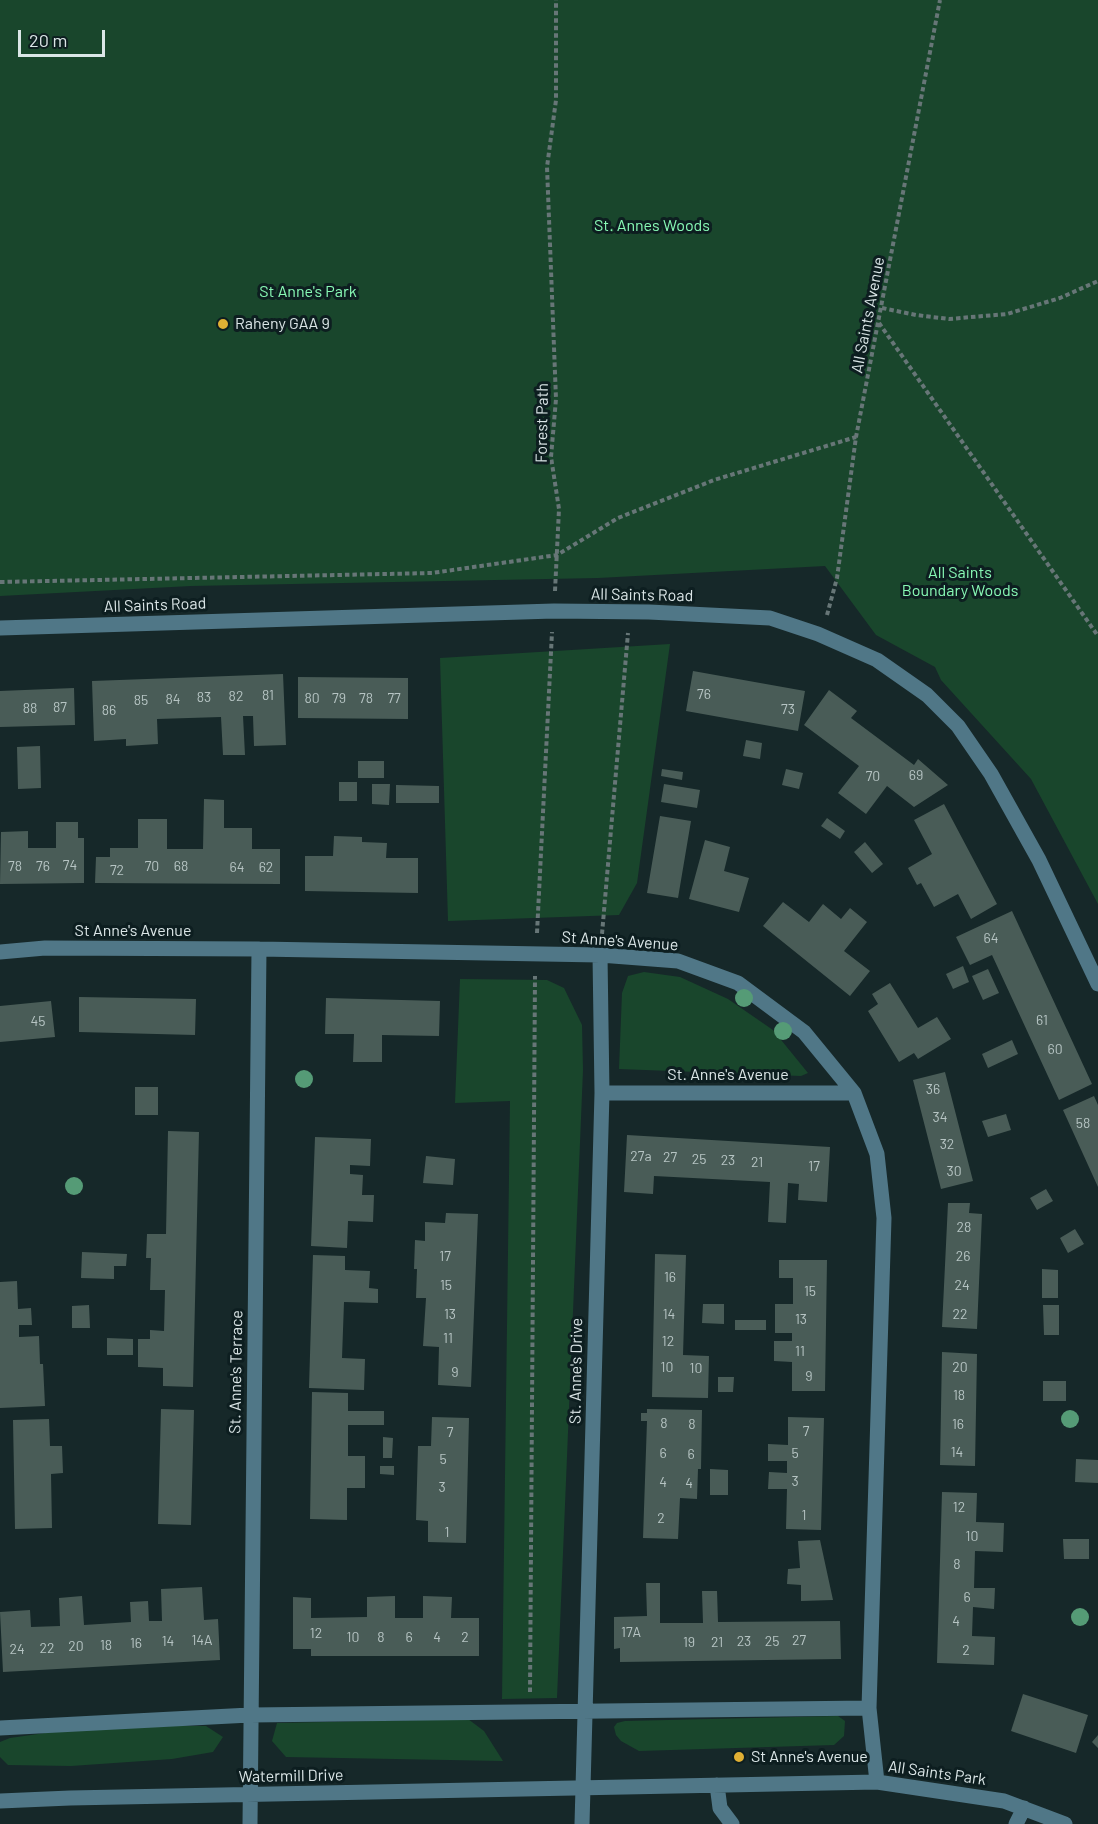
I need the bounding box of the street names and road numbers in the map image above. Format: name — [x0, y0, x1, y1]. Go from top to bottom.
street label: All Saints Avenue — [847, 255, 889, 375]
street label: Forest Path — [532, 383, 552, 463]
street label: All Saints Road — [591, 585, 693, 605]
street label: All Saints Road — [103, 594, 207, 616]
street label: St Anne's Avenue — [75, 921, 191, 941]
street label: St Anne's Avenue — [561, 927, 679, 955]
street label: St. Anne's Avenue — [667, 1065, 789, 1085]
street label: St. Anne's Terrace — [225, 1310, 247, 1434]
street label: St. Anne's Drive — [565, 1318, 587, 1424]
street label: All Saints Park — [887, 1757, 987, 1789]
street label: Watermill Drive — [238, 1765, 344, 1787]

